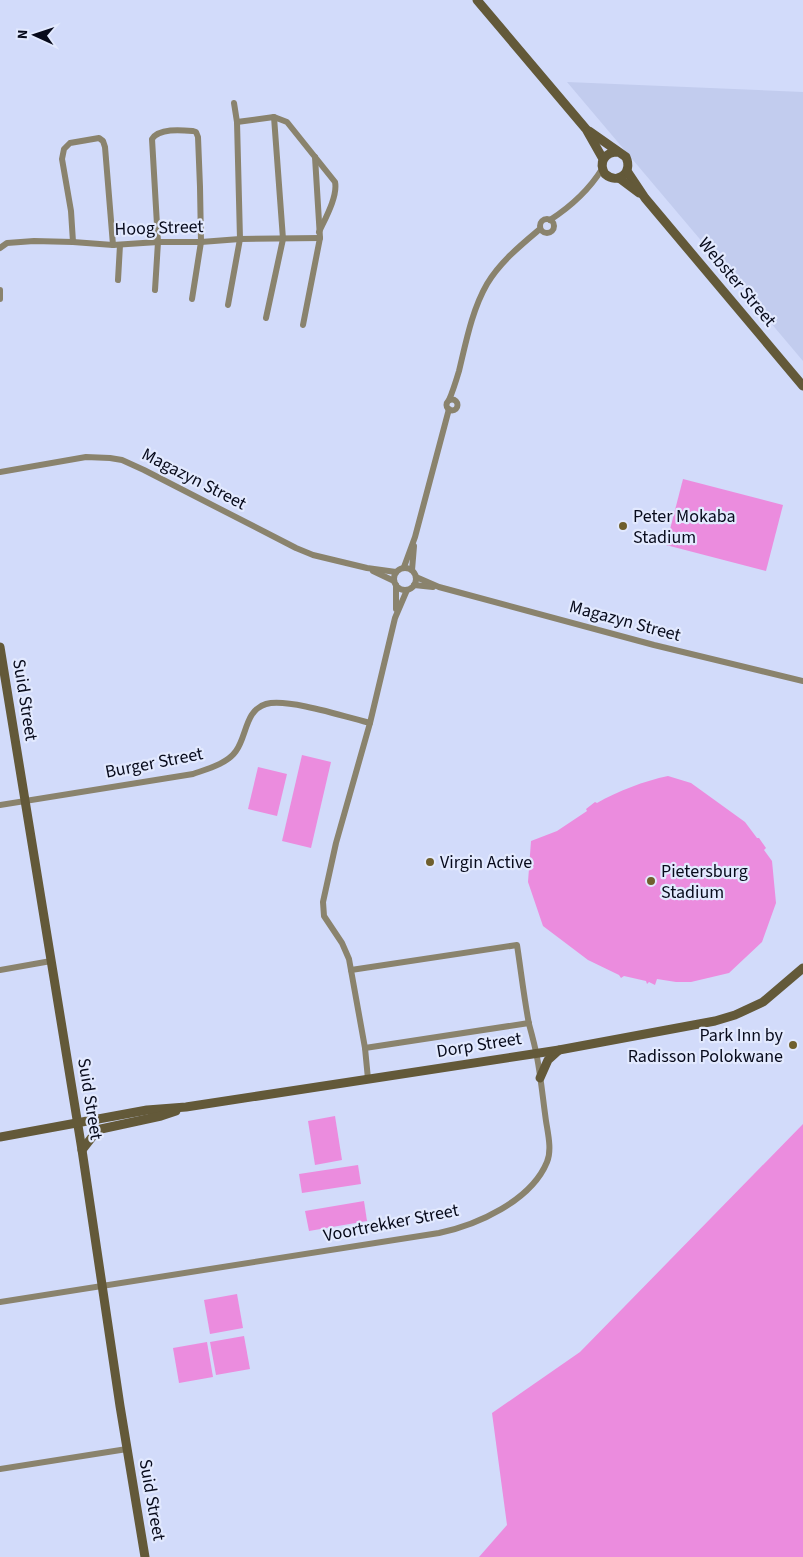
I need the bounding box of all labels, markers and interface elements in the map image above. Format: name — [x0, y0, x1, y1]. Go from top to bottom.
north arrow — [10, 10, 60, 60]
text: N — [13, 29, 33, 40]
street label: Hoog Street — [114, 214, 204, 242]
street label: Webster Street — [692, 232, 782, 332]
street label: Magazyn Street — [137, 442, 251, 516]
place label: Peter Mokaba Stadium — [633, 504, 736, 550]
marker: Peter Mokaba Stadium — [617, 520, 629, 532]
street label: Magazyn Street — [566, 594, 684, 648]
street label: Suid Street — [6, 657, 44, 743]
street label: Burger Street — [103, 741, 205, 785]
place label: Virgin Active — [440, 850, 532, 875]
marker: Virgin Active — [424, 856, 436, 868]
place label: Pietersburg Stadium — [661, 859, 748, 905]
marker: Pietersburg Stadium — [645, 875, 657, 887]
place label: Park Inn by Radisson Polokwane — [628, 1023, 784, 1069]
street label: Dorp Street — [435, 1026, 523, 1064]
marker: Park Inn by Radisson Polokwane — [787, 1039, 799, 1051]
street label: Suid Street — [71, 1056, 109, 1142]
street label: Voortrekker Street — [321, 1198, 461, 1248]
street label: Suid Street — [133, 1457, 171, 1543]

